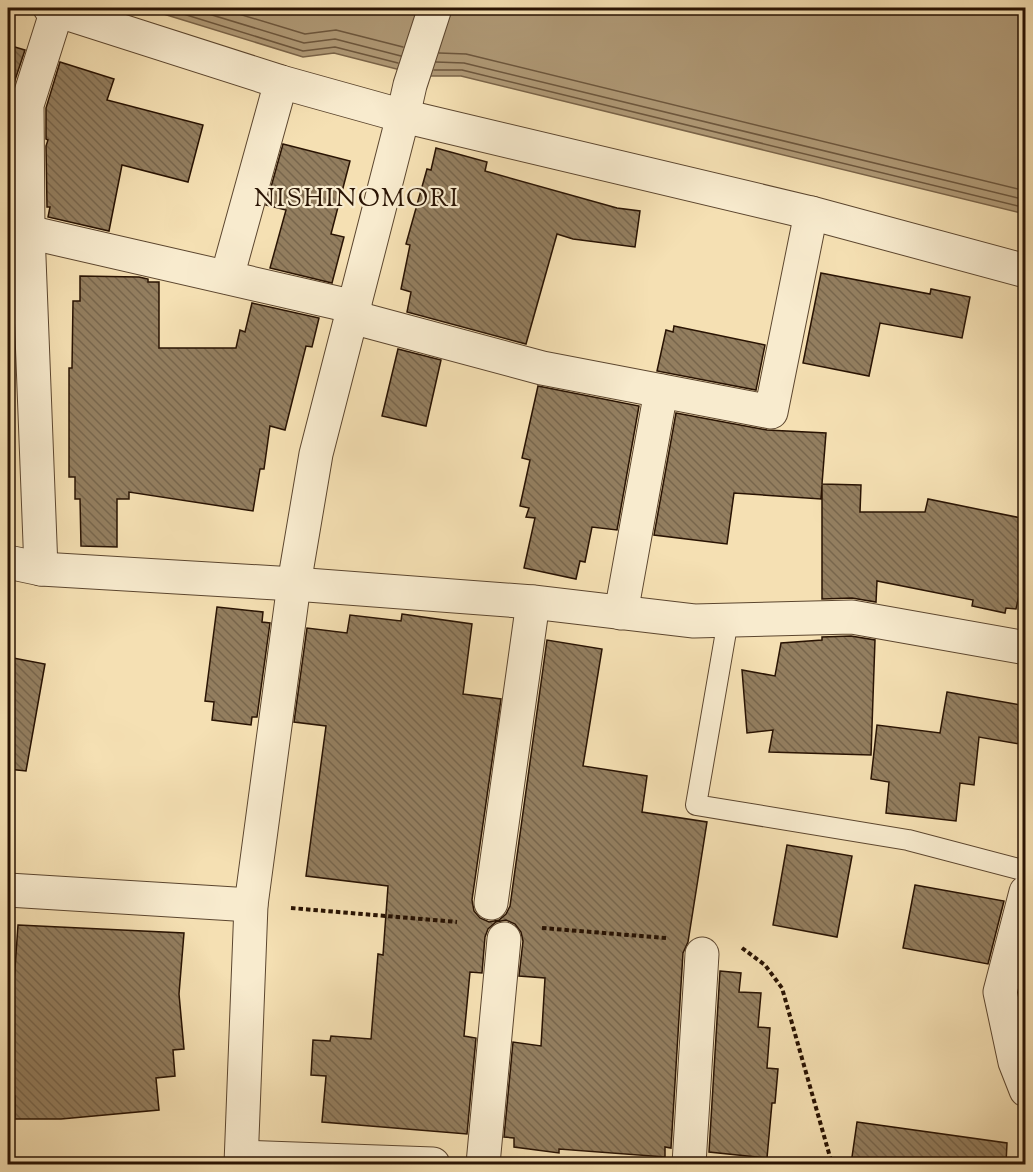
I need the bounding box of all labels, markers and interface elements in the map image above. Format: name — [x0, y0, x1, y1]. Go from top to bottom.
district label: NISHINOMORI — [254, 181, 460, 218]

